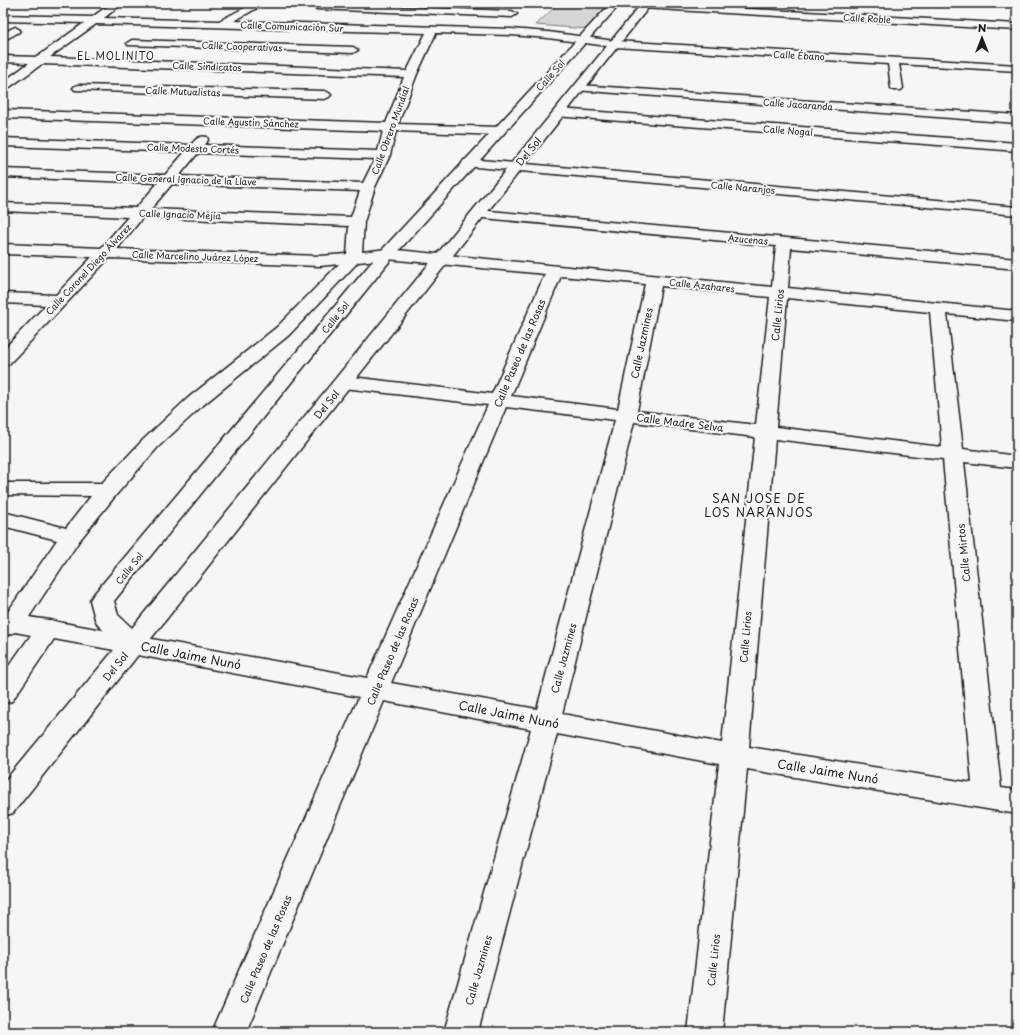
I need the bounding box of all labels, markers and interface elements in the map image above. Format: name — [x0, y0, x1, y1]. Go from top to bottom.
street label: Calle Roble — [843, 10, 891, 26]
street label: Calle Comunicación Sur — [240, 17, 345, 35]
north arrow — [962, 18, 1002, 58]
text: N — [978, 19, 987, 36]
street label: Calle Cooperativas — [201, 38, 283, 54]
street label: Calle Ébano — [773, 47, 825, 63]
district label: EL MOLINITO — [77, 48, 155, 63]
street label: Calle Sol — [532, 56, 568, 94]
street label: Calle Sindicatos — [172, 58, 242, 74]
street label: Calle Mutualistas — [145, 83, 221, 99]
street label: Calle Obrero Mundial — [367, 84, 413, 176]
street label: Calle Jacaranda — [762, 95, 834, 113]
street label: Calle Agustín Sánchez — [203, 113, 300, 131]
street label: Calle Nogal — [763, 121, 813, 139]
street label: Del Sol — [512, 133, 544, 169]
street label: Calle Modesto Cortés — [147, 139, 239, 157]
street label: Calle General Ignacio de la Llave — [115, 170, 257, 188]
street label: Calle Naranjos — [710, 177, 776, 197]
street label: Calle Ignacio Mejía — [139, 206, 222, 222]
street label: Calle Coronel Diego Álvarez — [42, 220, 135, 318]
street label: Azucenas — [728, 230, 768, 248]
street label: Calle Marcelino Juárez López — [132, 247, 259, 265]
street label: Calle Azahares — [669, 275, 735, 295]
street label: Calle Lirios — [767, 288, 787, 342]
street label: Calle Paseo de las Rosas — [489, 296, 549, 410]
street label: Calle Sol — [318, 298, 352, 336]
street label: Calle Jazmines — [626, 306, 656, 380]
street label: Del Sol — [310, 386, 342, 422]
street label: Calle Madre Selva — [636, 409, 725, 435]
district label: SAN JOSE DE LOS NARANJOS — [704, 489, 814, 521]
street label: Calle Mirtos — [952, 523, 974, 583]
street label: Calle Sol — [112, 549, 146, 587]
street label: Calle Paseo de las Rosas — [362, 594, 422, 708]
street label: Calle Lirios — [735, 610, 755, 664]
street label: Calle Jazmines — [546, 621, 580, 695]
street label: Calle Jaime Nunó — [139, 636, 243, 674]
street label: Del Sol — [99, 648, 131, 684]
street label: Calle Jaime Nunó — [457, 695, 561, 733]
street label: Calle Jaime Nunó — [776, 754, 880, 788]
street label: Calle Paseo de las Rosas — [235, 892, 295, 1006]
street label: Calle Jazmines — [461, 933, 495, 1007]
street label: Calle Lirios — [703, 933, 723, 987]

